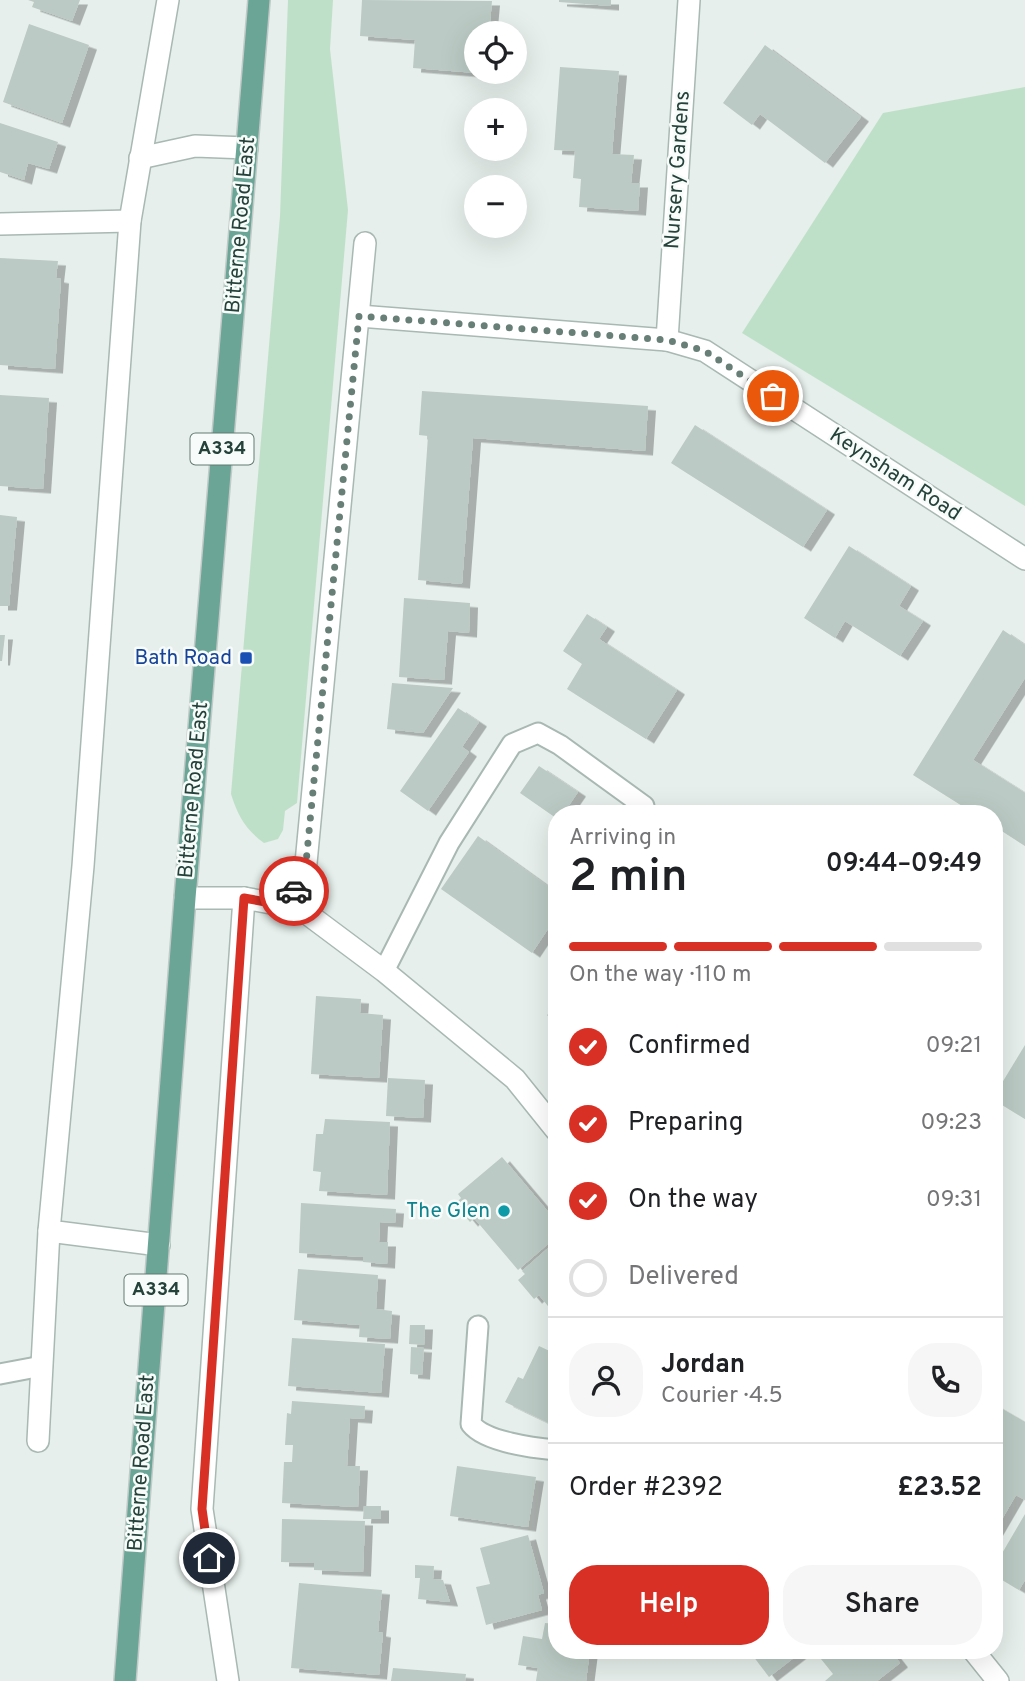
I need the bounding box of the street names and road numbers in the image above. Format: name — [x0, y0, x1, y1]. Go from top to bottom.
street label: Nursery Gardens — [659, 90, 697, 250]
street label: Bitterne Road East — [220, 136, 262, 314]
street label: Keynsham Road — [824, 422, 966, 528]
road number: A334 — [190, 433, 254, 464]
street label: Bitterne Road East — [173, 701, 215, 879]
road number: A334 — [124, 1274, 188, 1306]
street label: Bitterne Road East — [122, 1374, 162, 1552]

